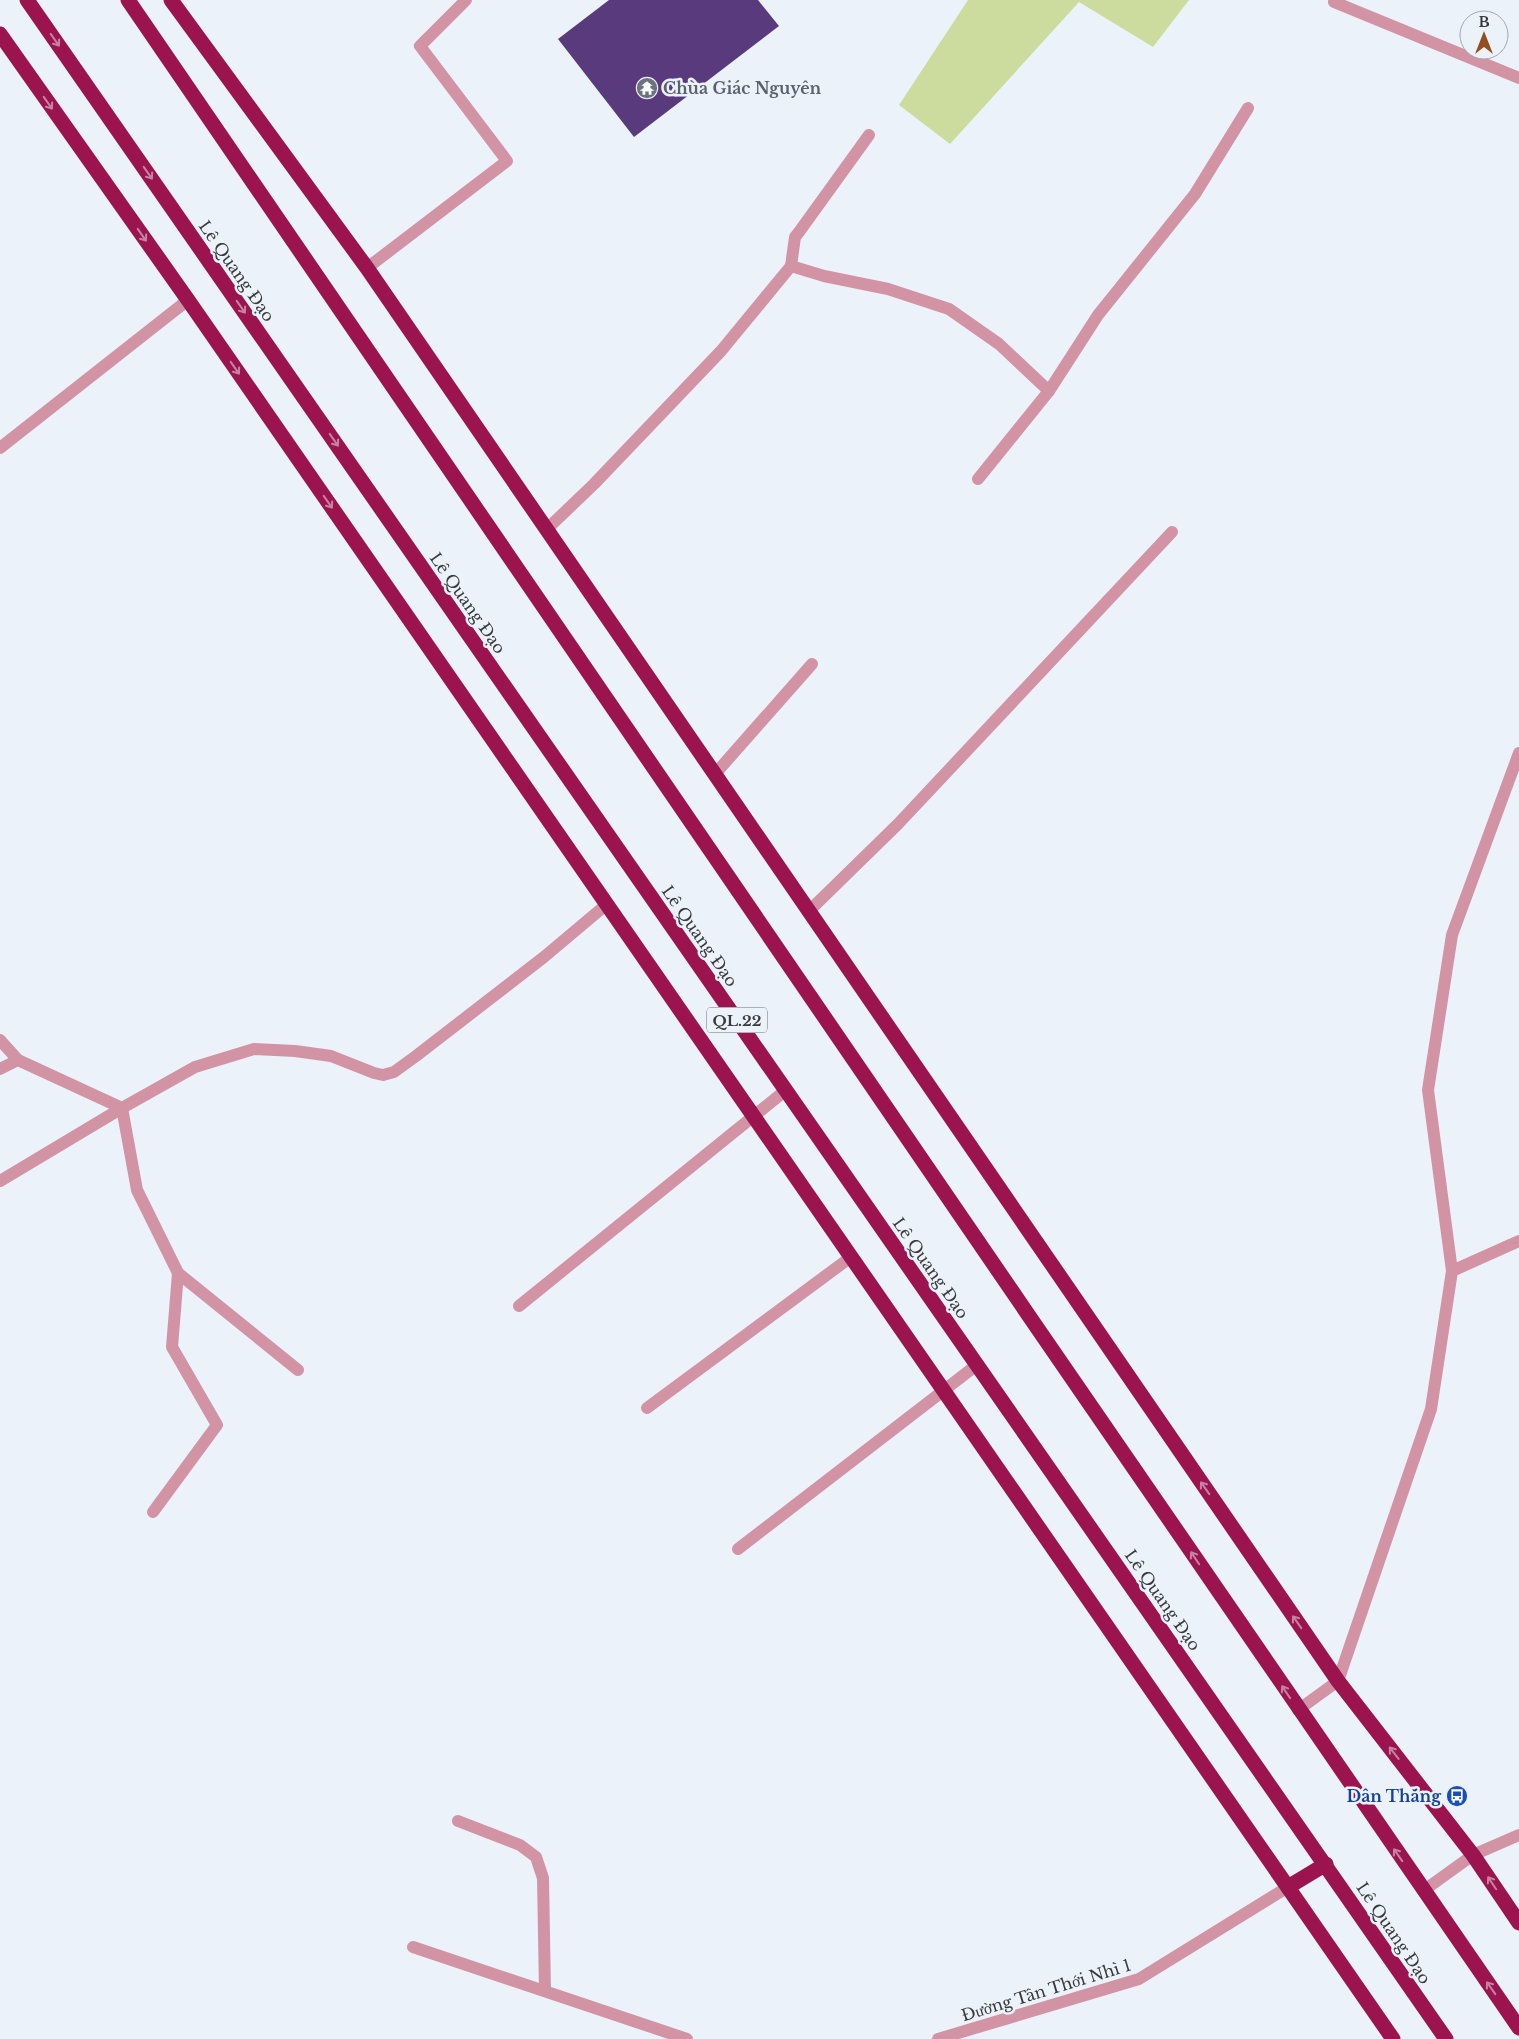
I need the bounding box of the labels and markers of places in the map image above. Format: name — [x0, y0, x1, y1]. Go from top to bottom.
temple icon: Chùa Giác Nguyên — [635, 76, 659, 100]
place label: Chùa Giác Nguyên — [663, 78, 822, 98]
bus stop icon: Dân Thắng — [1445, 1784, 1469, 1808]
place label: Dân Thắng — [1347, 1786, 1442, 1806]

